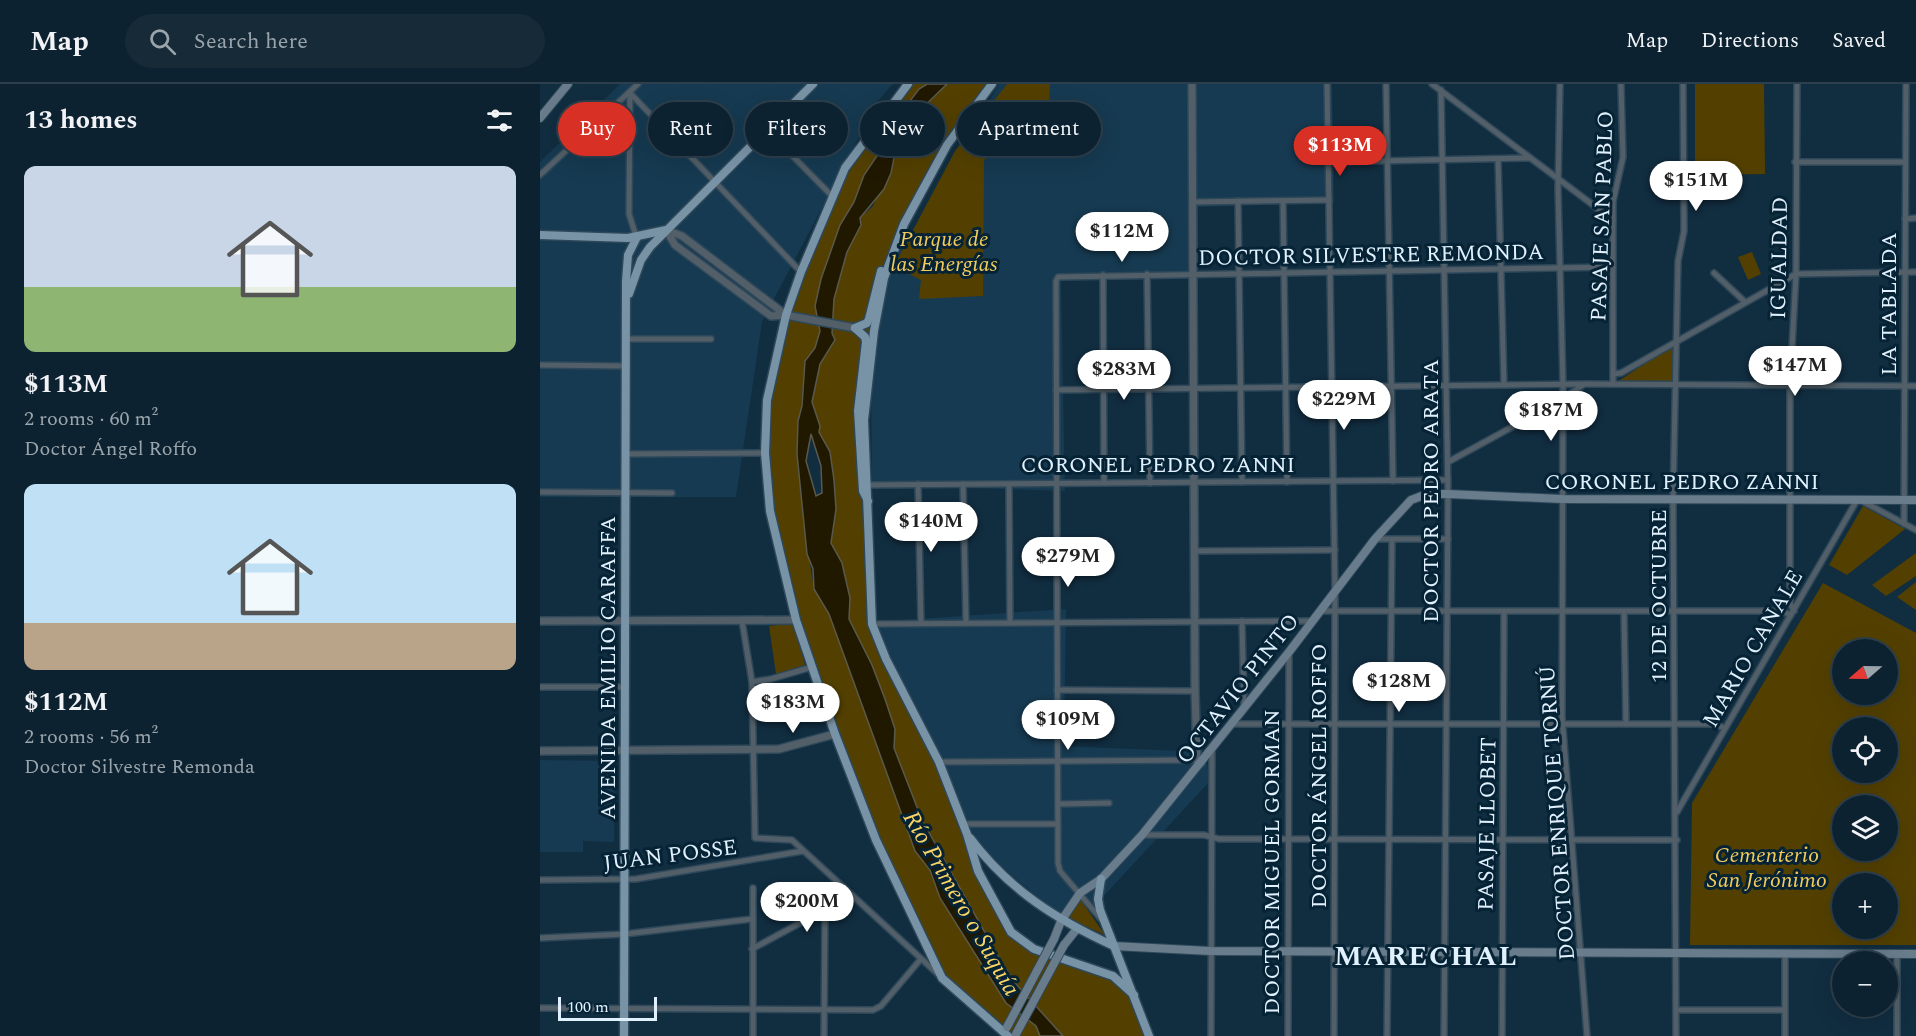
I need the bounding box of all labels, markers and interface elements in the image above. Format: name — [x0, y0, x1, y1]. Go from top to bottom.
search box — [125, 14, 545, 68]
text: Map — [30, 20, 89, 63]
icon: search — [146, 25, 179, 58]
text: Search here — [194, 25, 308, 58]
text: Map — [1626, 25, 1668, 57]
text: Directions — [1701, 25, 1799, 57]
text: Saved — [1832, 25, 1886, 57]
text: 13 homes — [24, 100, 138, 140]
chip: Buy — [558, 102, 636, 156]
chip: Rent — [648, 102, 733, 156]
chip: Filters — [745, 102, 848, 156]
chip: New — [860, 102, 945, 156]
chip: Apartment — [957, 102, 1101, 156]
icon: filters — [483, 104, 516, 137]
street label: PASAJE SAN PABLO — [1582, 110, 1623, 322]
pin: $113M — [1298, 126, 1382, 177]
text: $113M — [1308, 130, 1372, 160]
pin: $151M — [1654, 161, 1738, 212]
text: $151M — [1664, 165, 1728, 195]
street label: IGUALDAD — [1762, 197, 1797, 319]
icon: home — [216, 205, 324, 313]
pin: $112M — [1080, 212, 1164, 263]
text: $112M — [1090, 216, 1154, 246]
park label: Parque de las Energías — [890, 223, 998, 281]
street label: LA TABLADA — [1873, 232, 1906, 376]
street label: DOCTOR SILVESTRE REMONDA — [1198, 236, 1544, 275]
pin: $147M — [1753, 346, 1837, 397]
pin: $283M — [1082, 350, 1166, 401]
text: $147M — [1763, 350, 1827, 380]
text: $283M — [1092, 354, 1156, 384]
street label: DOCTOR PEDRO ARATA — [1415, 359, 1448, 623]
text: $113M — [24, 364, 108, 404]
pin: $229M — [1302, 380, 1386, 431]
text: $229M — [1312, 384, 1376, 414]
pin: $187M — [1509, 391, 1593, 442]
text: $187M — [1519, 395, 1583, 425]
text: 2 rooms · 60 m² — [24, 404, 158, 434]
text: Doctor Ángel Roffo — [24, 434, 197, 464]
street label: CORONEL PEDRO ZANNI — [1021, 449, 1295, 482]
street label: CORONEL PEDRO ZANNI — [1545, 466, 1819, 499]
pin: $140M — [889, 502, 973, 553]
text: $140M — [899, 506, 963, 536]
street label: 12 DE OCTUBRE — [1643, 509, 1676, 683]
street label: AVENIDA EMILIO CARAFFA — [592, 516, 625, 820]
icon: home — [216, 523, 324, 631]
pin: $279M — [1026, 537, 1110, 588]
text: $279M — [1036, 541, 1100, 571]
street label: MARIO CANALE — [1695, 564, 1812, 734]
street label: OCTAVIO PINTO — [1169, 607, 1308, 771]
north arrow — [1832, 639, 1898, 705]
map controls — [1832, 639, 1898, 1017]
street label: DOCTOR ÁNGEL ROFFO — [1303, 643, 1336, 909]
pin: $128M — [1357, 662, 1441, 713]
street label: DOCTOR ENRIQUE TORNÚ — [1531, 664, 1584, 961]
text: $128M — [1367, 666, 1431, 696]
text: $112M — [24, 682, 108, 722]
pin: $183M — [751, 683, 835, 734]
text: $183M — [761, 687, 825, 717]
pin: $109M — [1026, 700, 1110, 751]
text: $109M — [1036, 704, 1100, 734]
street label: DOCTOR MIGUEL GORMAN — [1256, 709, 1289, 1015]
button: locate — [1832, 717, 1898, 783]
text: 2 rooms · 56 m² — [24, 722, 158, 752]
street label: PASAJE LLOBET — [1469, 737, 1506, 911]
text: Doctor Silvestre Remonda — [24, 752, 255, 782]
button: layers — [1832, 795, 1898, 861]
water label: Río Primero o Suquía — [893, 804, 1029, 1003]
street label: JUAN POSSE — [601, 831, 739, 880]
park label: Cementerio San Jerónimo — [1707, 839, 1827, 897]
button: + — [1832, 873, 1898, 939]
pin: $200M — [765, 882, 849, 933]
text: $200M — [775, 886, 839, 916]
district label: MARECHAL — [1334, 935, 1518, 978]
button: − — [1832, 951, 1898, 1017]
scale bar — [558, 994, 657, 1022]
text: 100 m — [567, 995, 609, 1019]

